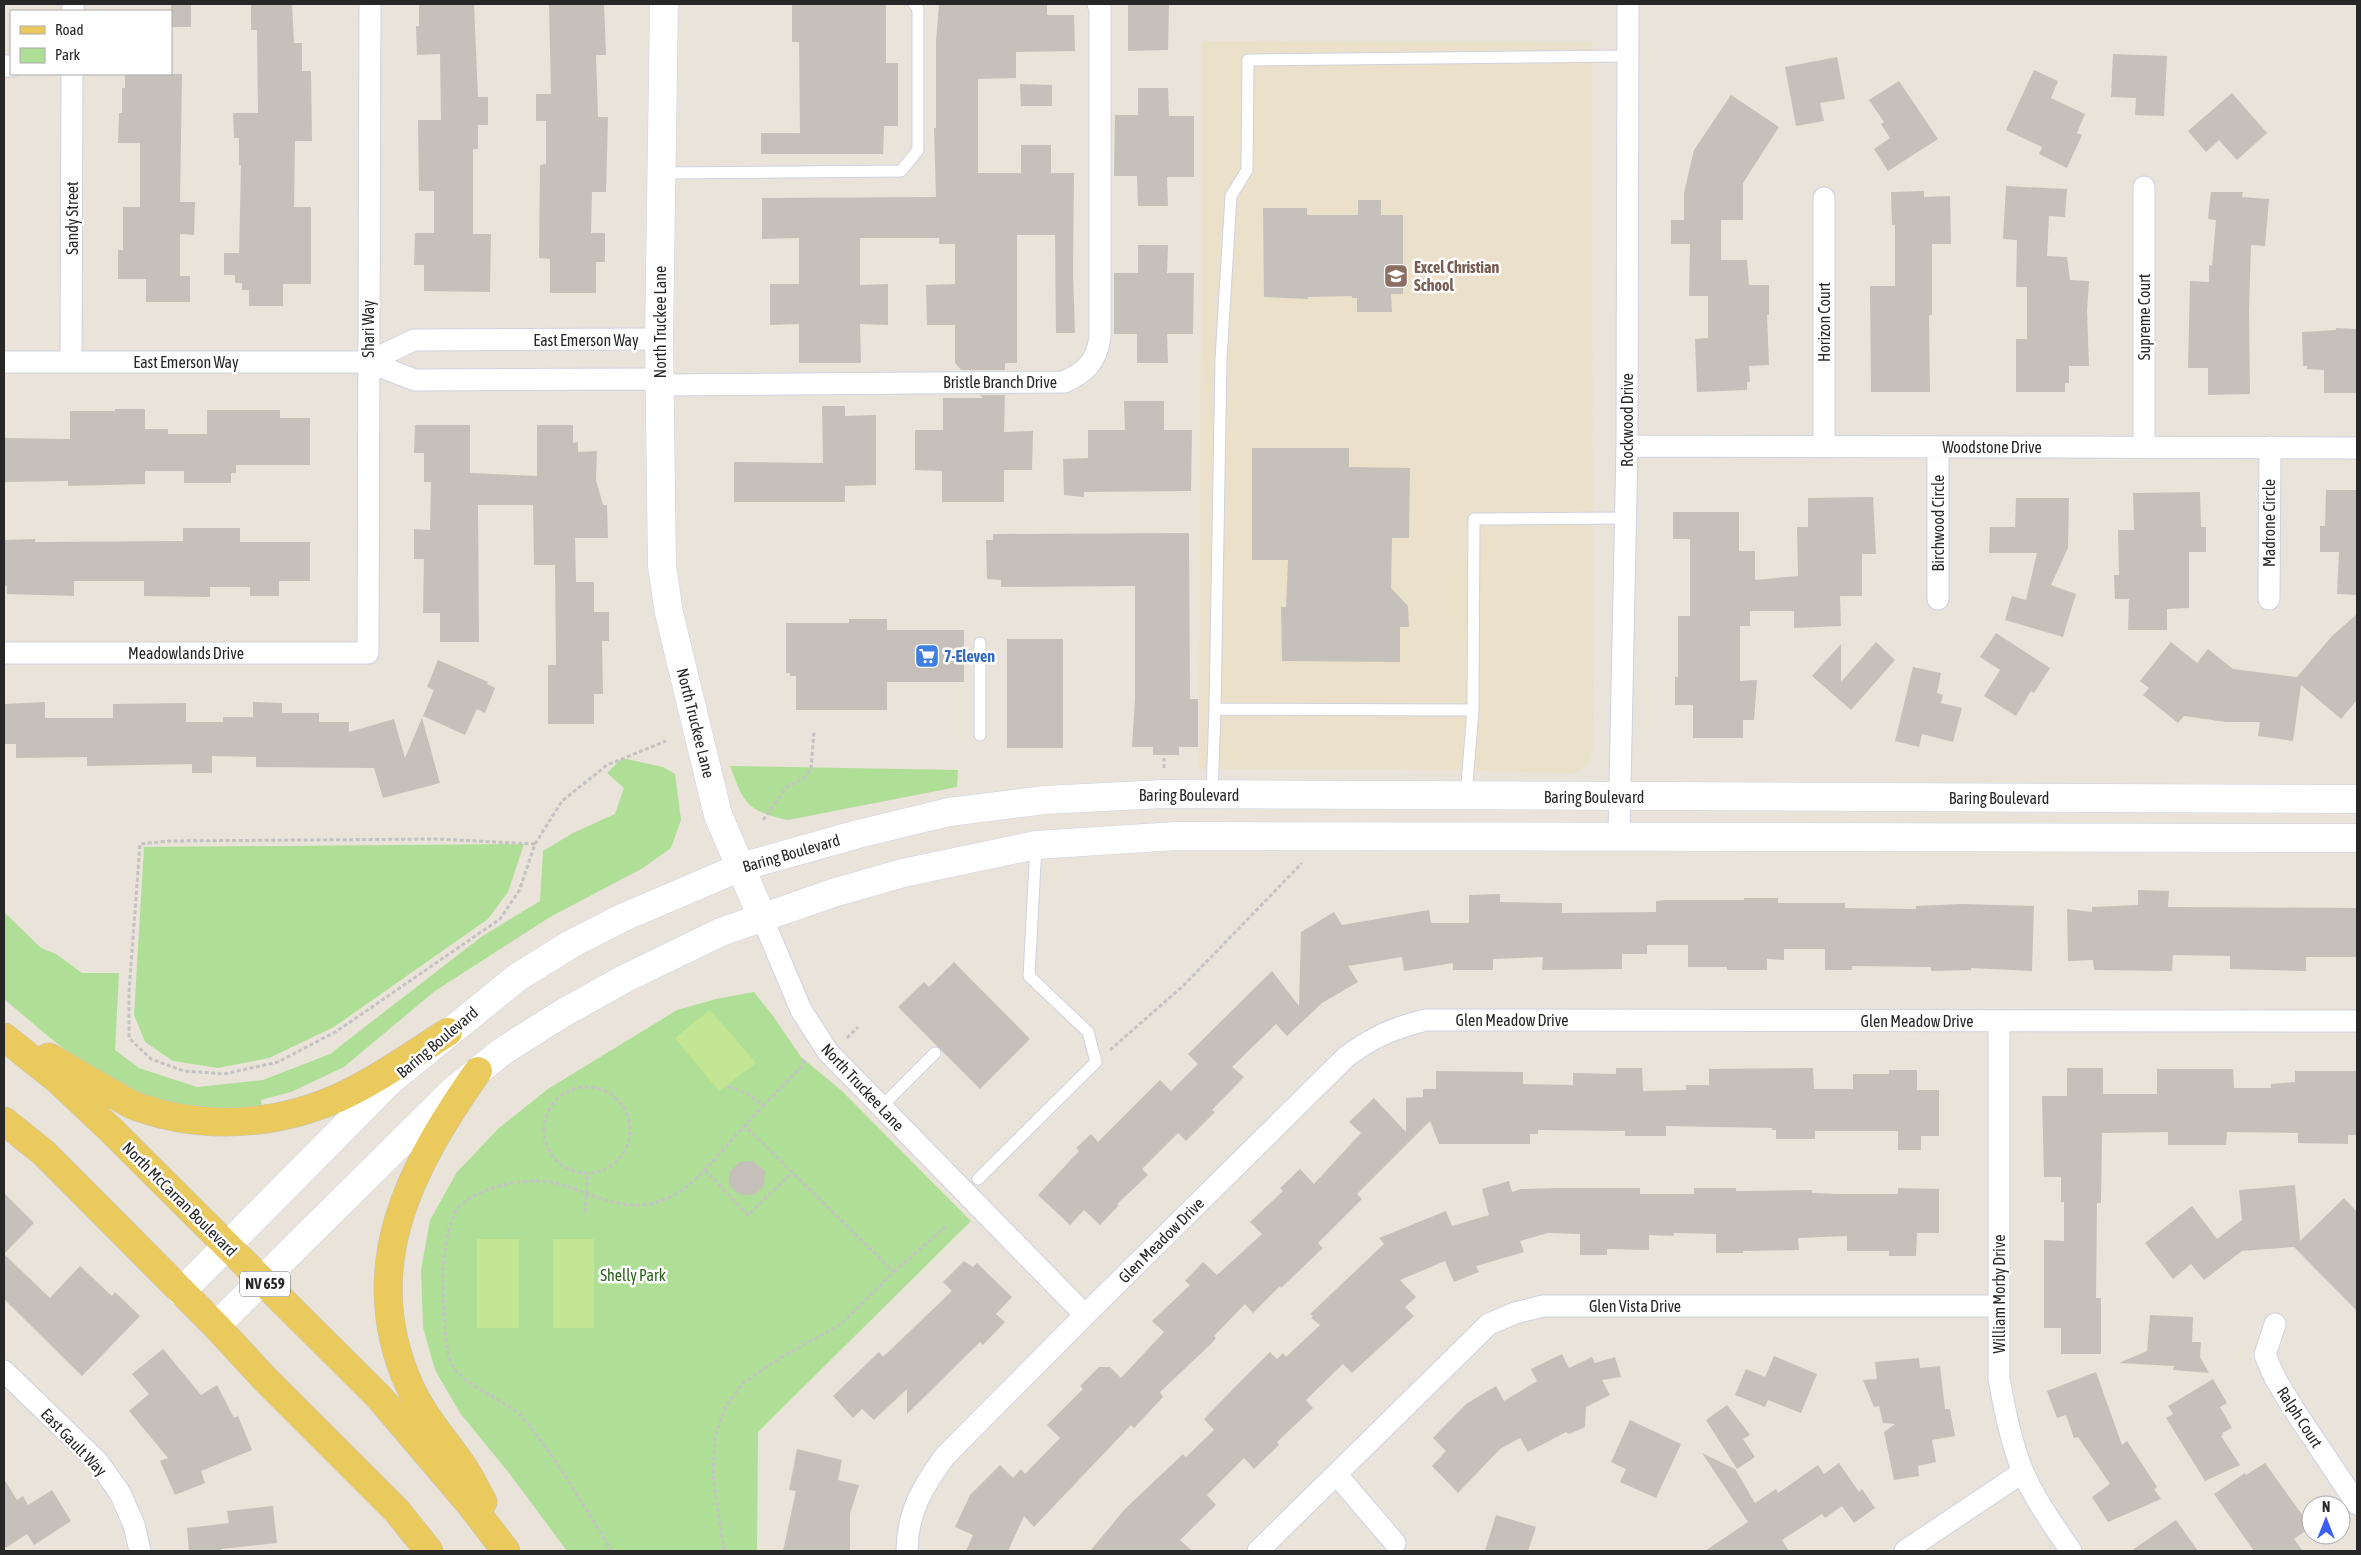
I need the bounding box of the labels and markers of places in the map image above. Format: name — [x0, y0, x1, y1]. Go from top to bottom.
place label: Excel Christian School — [1414, 258, 1499, 294]
school or university icon: Excel Christian School — [1383, 263, 1409, 289]
supermarket icon: 7-Eleven — [914, 643, 940, 669]
place label: 7-Eleven — [944, 647, 995, 665]

